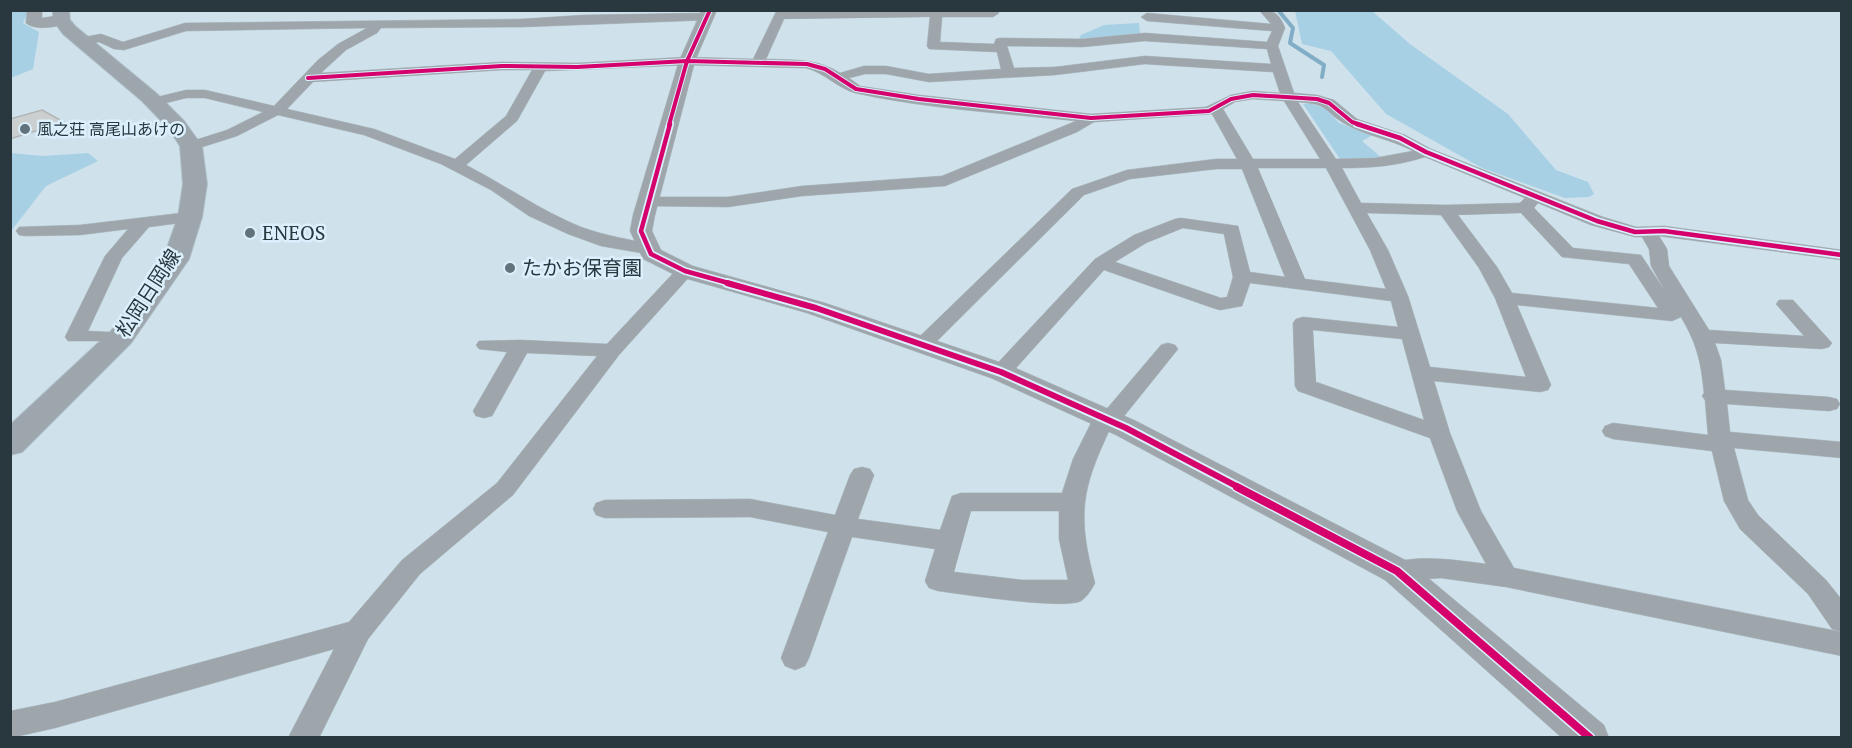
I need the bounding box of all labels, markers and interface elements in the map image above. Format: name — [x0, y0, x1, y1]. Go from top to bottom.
place label: 風之荘 高尾山あけの — [37, 118, 185, 140]
marker: 風之荘 高尾山あけの — [18, 122, 32, 136]
place label: ENEOS — [262, 219, 325, 246]
marker: ENEOS — [243, 226, 257, 240]
street label: 松岡日岡線 — [109, 243, 186, 342]
place label: たかお保育園 — [522, 254, 642, 281]
marker: たかお保育園 — [503, 261, 517, 275]

